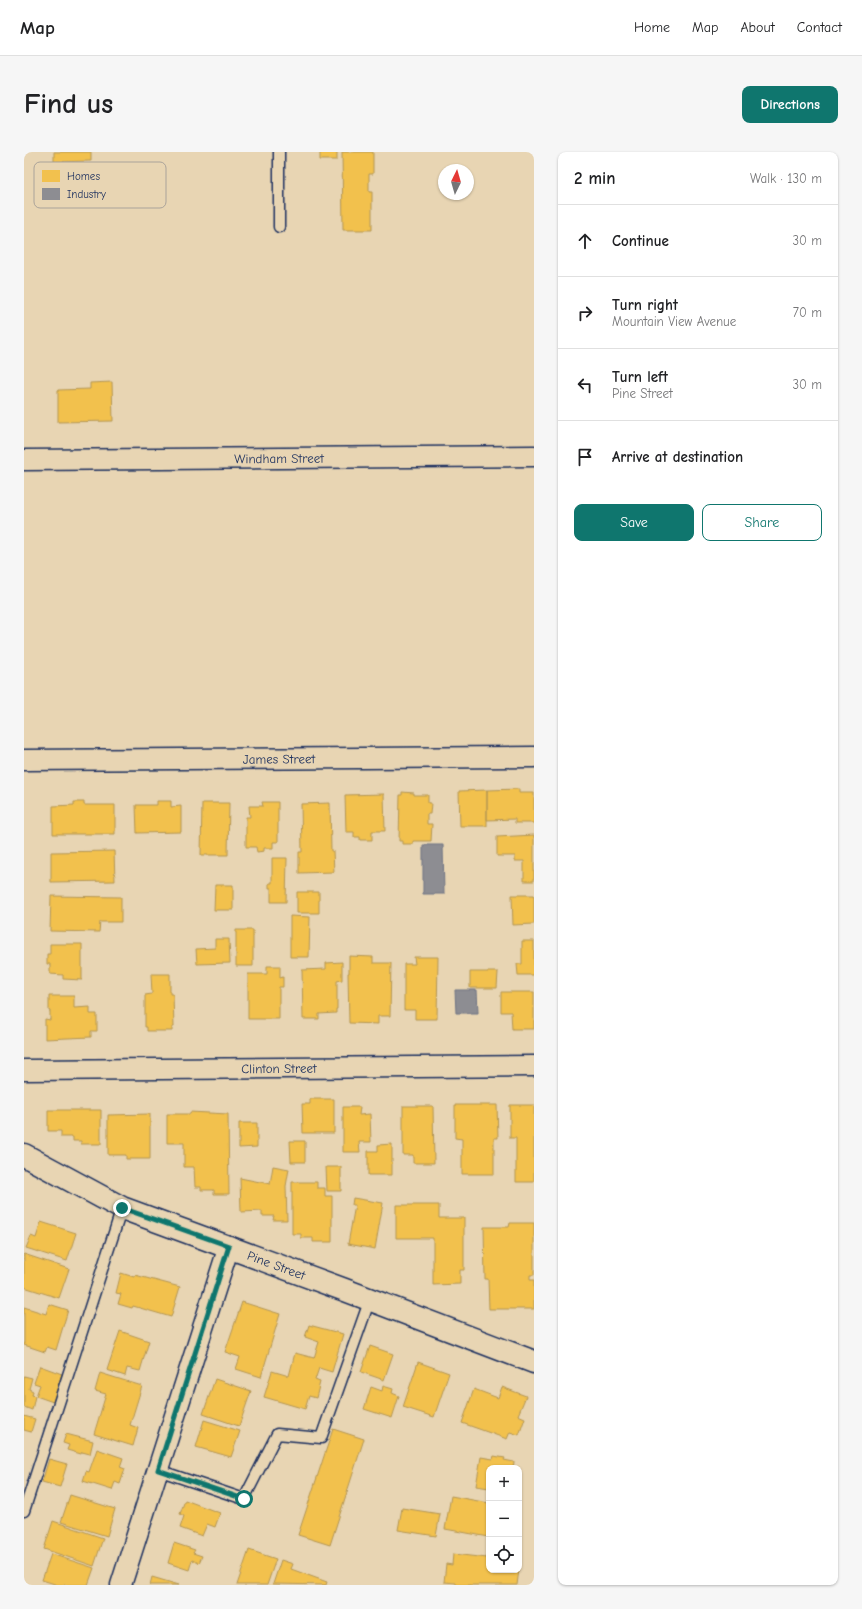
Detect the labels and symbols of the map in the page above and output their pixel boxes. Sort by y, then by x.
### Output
legend [34,162,166,208]
north arrow [438,164,474,200]
text: Homes [67,170,100,183]
text: Industry [67,188,106,201]
street label: Windham Street [234,450,325,466]
street label: James Street [243,751,316,766]
street label: Clinton Street [241,1060,318,1076]
route end [113,1199,131,1217]
street label: Pine Street [245,1247,309,1283]
route start [235,1490,253,1508]

